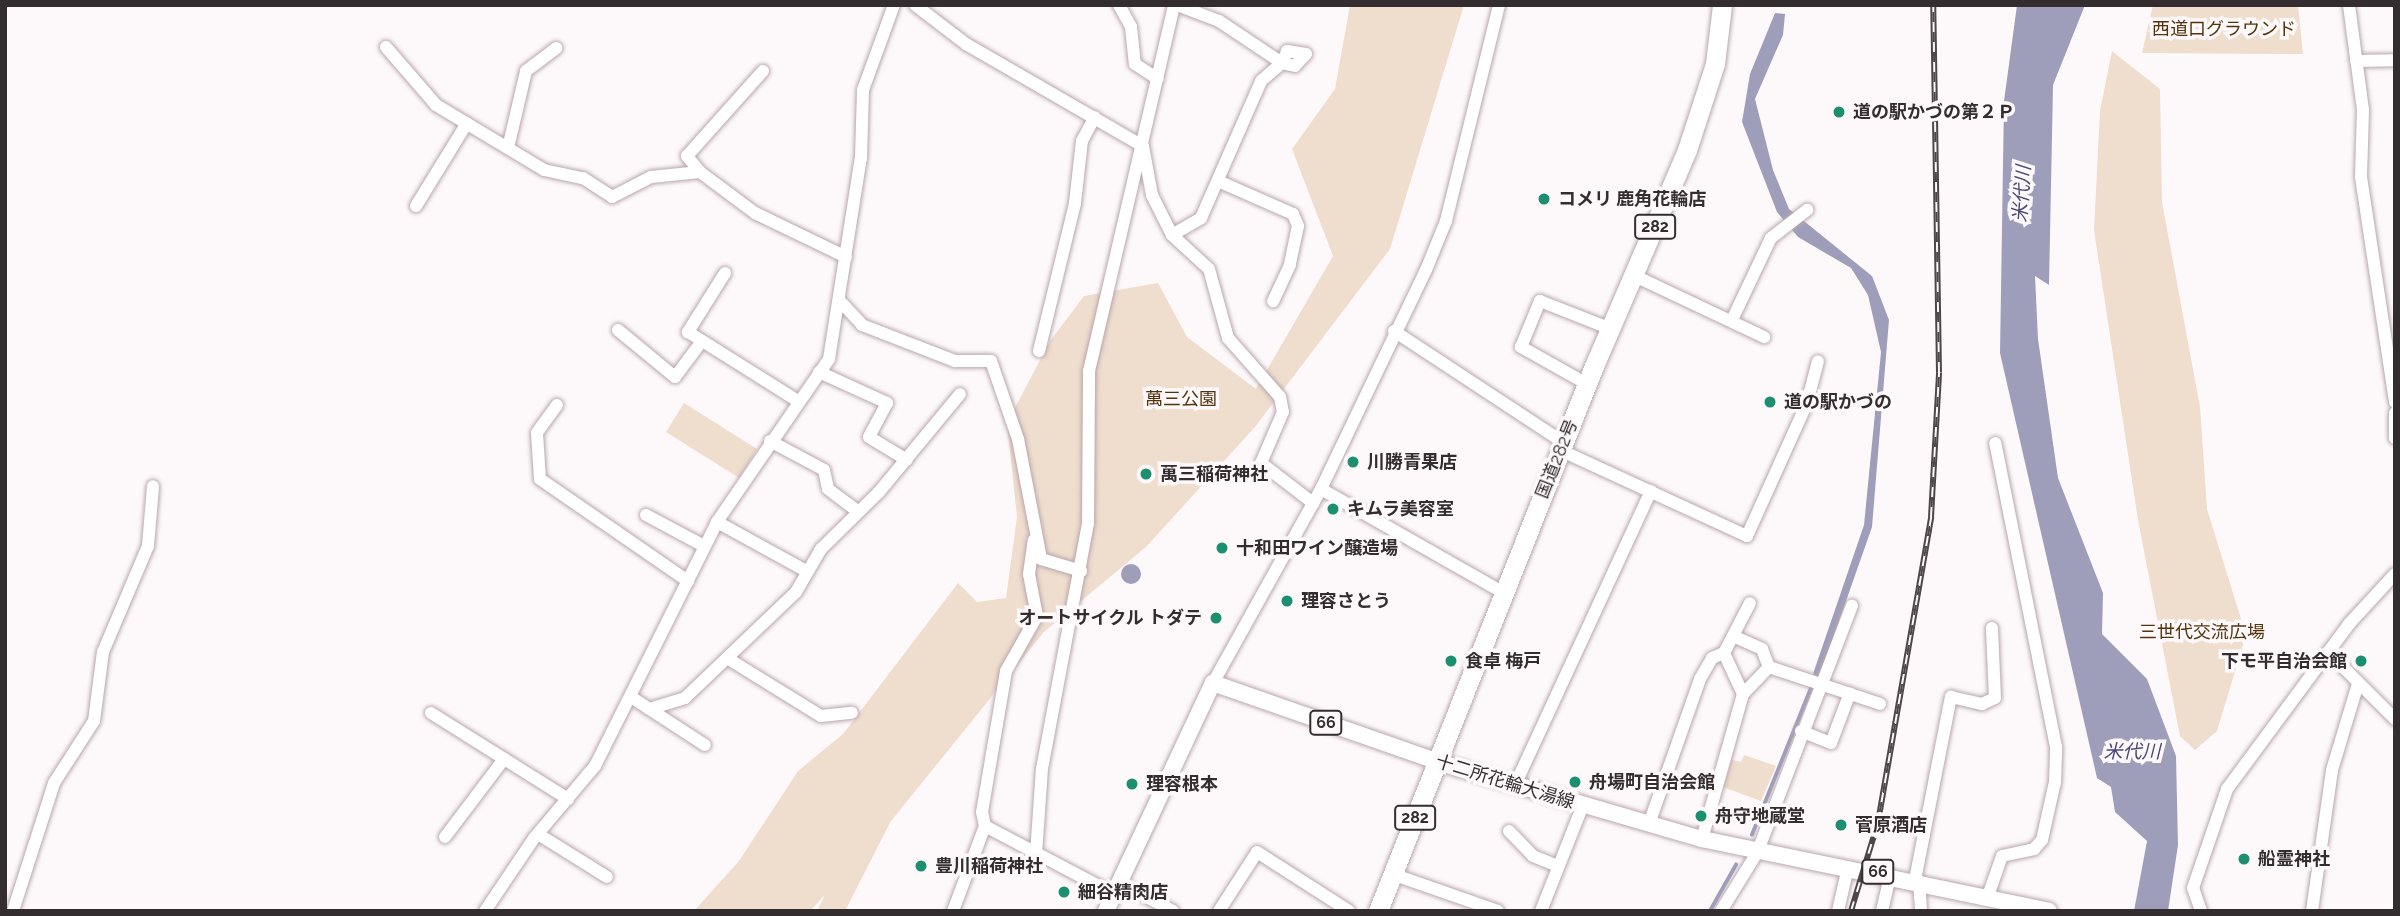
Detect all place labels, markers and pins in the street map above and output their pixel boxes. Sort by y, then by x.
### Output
place label: 道の駅かづの第２Ｐ [1853,101,2015,123]
marker: 道の駅かづの第２Ｐ [1831,104,1847,120]
place label: コメリ 鹿角花輪店 [1558,188,1706,210]
marker: コメリ 鹿角花輪店 [1536,191,1552,207]
place label: 道の駅かづの [1784,391,1892,413]
marker: 道の駅かづの [1762,394,1778,410]
place label: 川勝青果店 [1367,451,1457,473]
marker: 川勝青果店 [1345,454,1361,470]
place label: 萬三稲荷神社 [1160,463,1268,485]
marker: 萬三稲荷神社 [1138,466,1154,482]
place label: キムラ美容室 [1347,498,1455,520]
marker: キムラ美容室 [1325,501,1341,517]
place label: 十和田ワイン醸造場 [1236,537,1398,559]
marker: 十和田ワイン醸造場 [1214,540,1230,556]
place label: 理容さとう [1301,590,1391,612]
marker: 理容さとう [1279,593,1295,609]
place label: オートサイクル トダテ [1018,607,1202,629]
marker: オートサイクル トダテ [1208,610,1224,626]
place label: 食卓 梅戸 [1465,650,1541,672]
place label: 下モ平自治会館 [2221,650,2347,672]
marker: 食卓 梅戸 [1443,653,1459,669]
marker: 下モ平自治会館 [2353,653,2369,669]
place label: 舟場町自治会館 [1589,771,1715,793]
place label: 理容根本 [1146,773,1218,795]
marker: 舟場町自治会館 [1567,774,1583,790]
marker: 理容根本 [1124,776,1140,792]
place label: 舟守地蔵堂 [1715,805,1805,827]
marker: 舟守地蔵堂 [1693,808,1709,824]
place label: 菅原酒店 [1855,814,1927,836]
marker: 菅原酒店 [1833,817,1849,833]
place label: 船霊神社 [2258,848,2330,870]
marker: 船霊神社 [2236,851,2252,867]
place label: 豊川稲荷神社 [935,855,1043,877]
marker: 豊川稲荷神社 [913,858,929,874]
place label: 細谷精肉店 [1078,881,1168,903]
marker: 細谷精肉店 [1056,884,1072,900]

